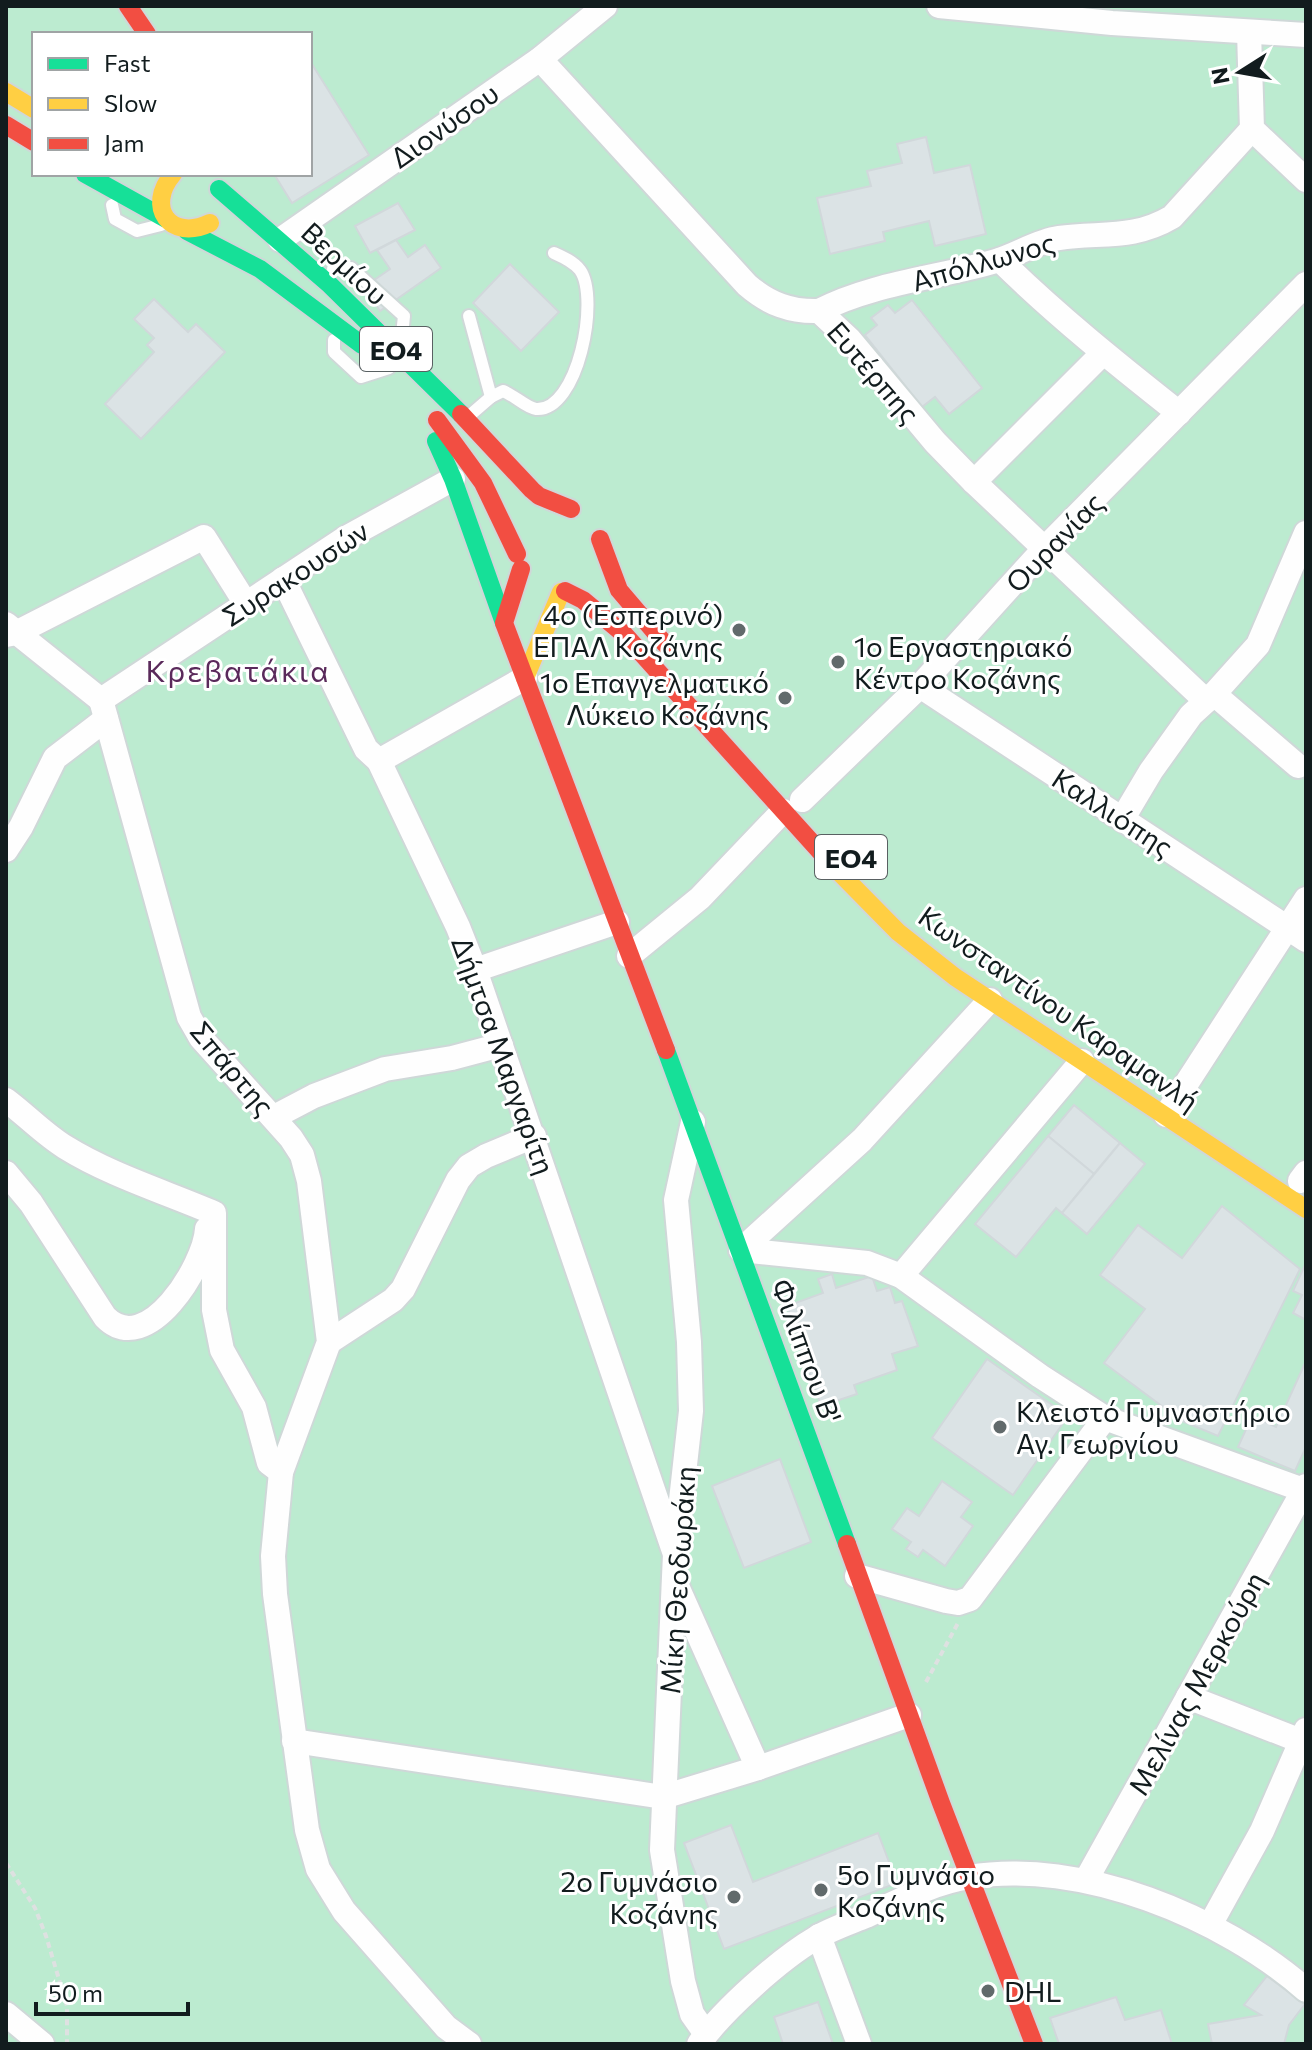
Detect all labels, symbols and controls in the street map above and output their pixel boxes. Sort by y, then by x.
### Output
legend [32,32,312,176]
north arrow [1200,32,1280,112]
text: Fast [104,48,151,77]
text: N [1205,65,1235,87]
street label: Διονύσου [383,75,505,175]
text: Slow [104,88,157,117]
text: Jam [104,128,144,157]
street label: Βερμίου [295,215,395,311]
street label: Απόλλωνος [907,224,1059,298]
street label: Ευτέρπης [821,314,927,430]
road number: ΕΟ4 [360,327,432,371]
street label: Ουρανίας [998,485,1110,599]
street label: Συρακουσών [216,513,374,633]
place label: 4ο (Εσπερινό) ΕΠΑΛ Κοζάνης [533,597,723,663]
marker: 4ο (Εσπερινό) ΕΠΑΛ Κοζάνης [730,621,748,639]
place label: 1ο Εργαστηριακό Κέντρο Κοζάνης [854,629,1072,695]
district label: Κρεβατάκια [145,651,331,688]
marker: 1ο Εργαστηριακό Κέντρο Κοζάνης [829,653,847,671]
place label: 1ο Επαγγελματικό Λύκειο Κοζάνης [540,665,769,731]
marker: 1ο Επαγγελματικό Λύκειο Κοζάνης [776,689,794,707]
street label: Καλλιόπης [1046,760,1180,864]
road number: ΕΟ4 [815,835,887,879]
street label: Κωνσταντίνου Καραμανλή [913,898,1205,1118]
street label: Δήμτσα Μαργαρίτη [445,931,563,1179]
street label: Σπάρτης [184,1014,282,1122]
street label: Φιλίππου Β' [765,1274,849,1428]
place label: Κλειστό Γυμναστήριο Αγ. Γεωργίου [1016,1394,1291,1460]
marker: Κλειστό Γυμναστήριο Αγ. Γεωργίου [991,1418,1009,1436]
street label: Μίκη Θεοδωράκη [652,1465,702,1695]
street label: Μελίνας Μερκούρη [1120,1565,1272,1801]
place label: 5o Γυμνάσιο Κοζάνης [837,1857,995,1923]
place label: 2o Γυμνάσιο Κοζάνης [561,1864,718,1930]
marker: 5o Γυμνάσιο Κοζάνης [812,1881,830,1899]
marker: 2o Γυμνάσιο Κοζάνης [725,1888,743,1906]
scale bar [36,1966,188,2016]
place label: DHL [1004,1974,1062,2008]
text: 50 m [48,1978,103,2007]
marker: DHL [979,1982,997,2000]

